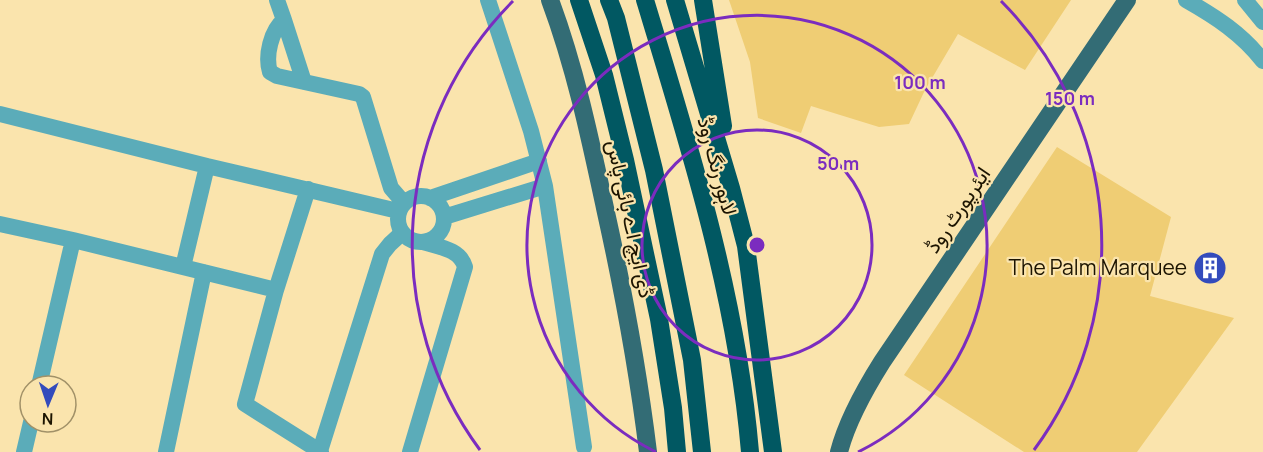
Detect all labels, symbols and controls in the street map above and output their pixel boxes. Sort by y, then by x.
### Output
text: 100 m [894,70,946,94]
text: 150 m [1045,86,1095,110]
street label: لاہور رنگ روڈ [691,114,745,218]
street label: ڈی ایچ اے بائی پاس [600,137,661,301]
text: 50 m [817,151,859,175]
street label: ایئرپورٹ روڈ [918,161,997,259]
centre of rings [747,235,767,255]
building icon: The Palm Marquee [1192,250,1228,286]
place label: The Palm Marquee [1008,253,1187,281]
north arrow [18,374,78,434]
text: N [41,408,54,430]

